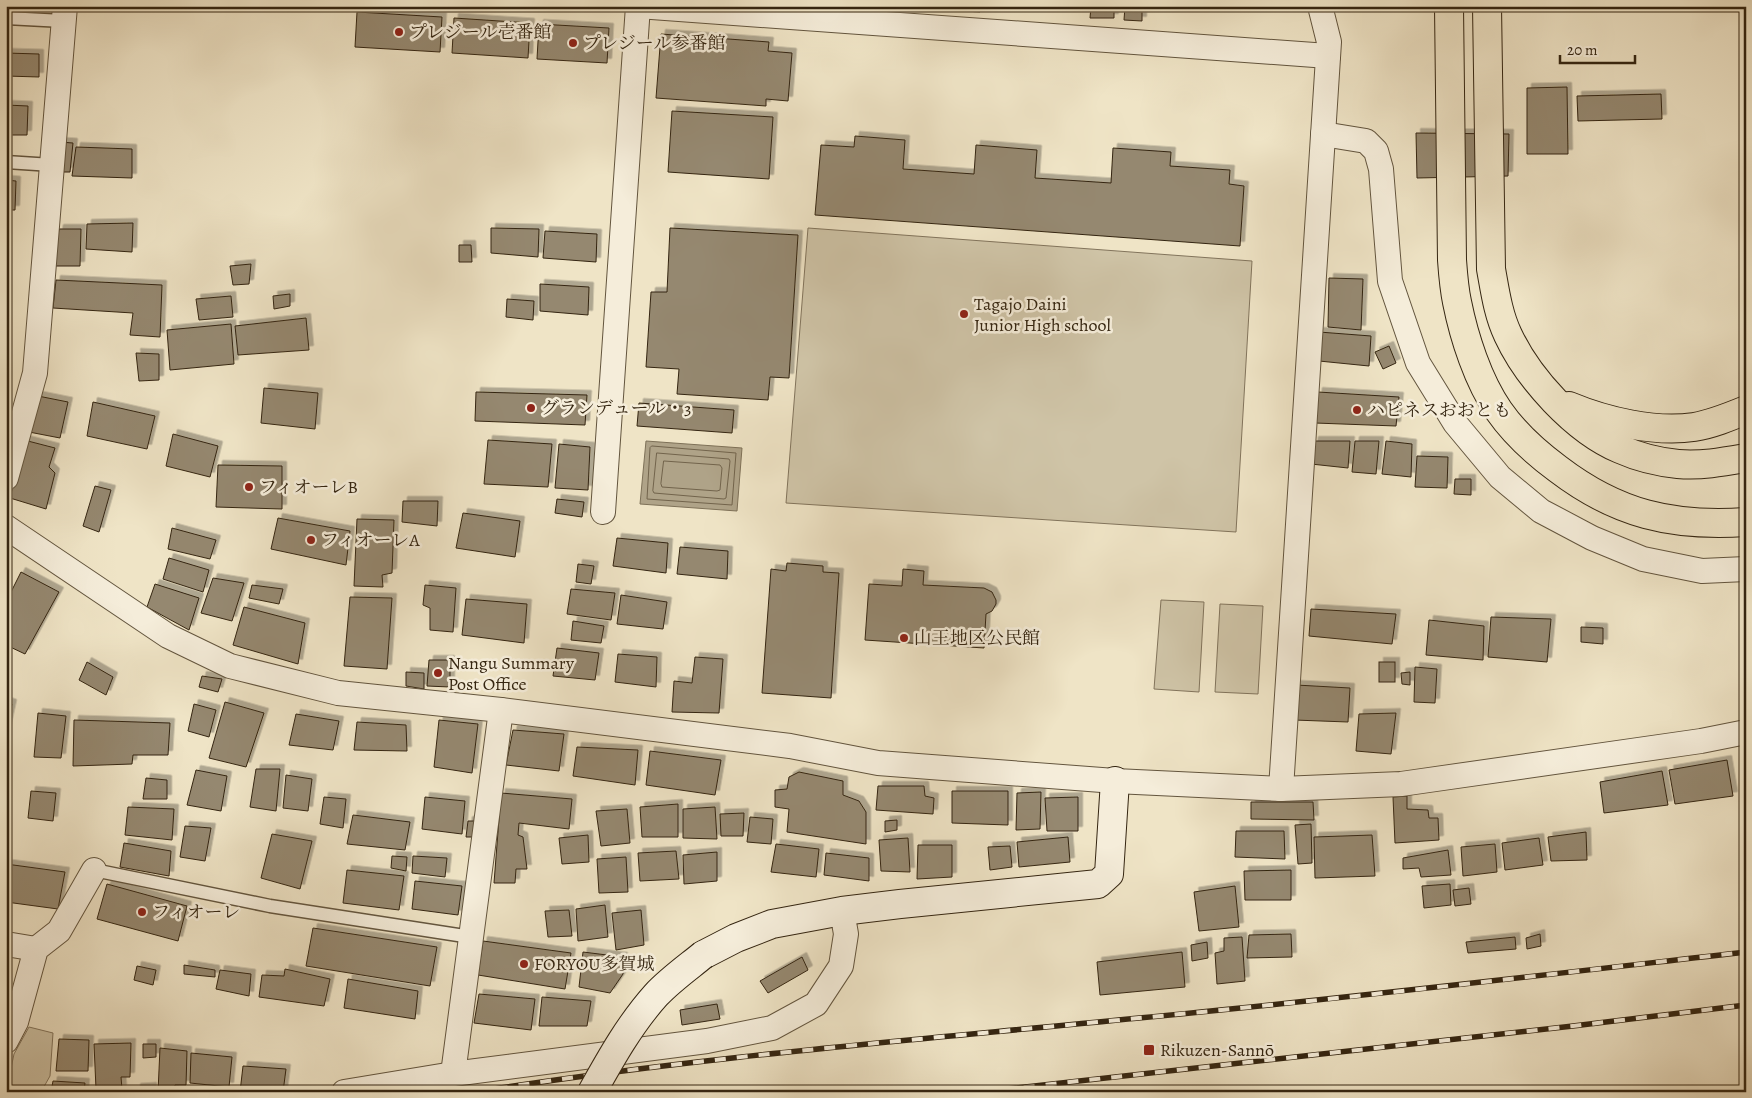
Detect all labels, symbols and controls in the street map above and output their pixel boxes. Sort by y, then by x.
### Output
place label: プレジール壱番館 [409,20,551,44]
marker: プレジール壱番館 [393,26,405,38]
place label: プレジール参番館 [583,31,725,55]
scale bar [1560,32,1634,64]
marker: プレジール参番館 [567,37,579,49]
text: 20 m [1567,40,1598,60]
place label: Tagajo Daini Junior High school [974,292,1112,337]
marker: Tagajo Daini Junior High school [958,308,970,320]
place label: グランデュール・3 [541,396,692,420]
place label: ハピネスおおとも [1367,398,1511,422]
marker: グランデュール・3 [525,402,537,414]
marker: ハピネスおおとも [1351,404,1363,416]
place label: フィオーレB [259,475,358,499]
marker: フィオーレB [243,481,255,493]
place label: フィオーレA [321,528,420,552]
marker: フィオーレA [305,534,317,546]
place label: 山王地区公民館 [914,626,1040,650]
marker: 山王地区公民館 [898,632,910,644]
place label: Nangu Summary Post Office [448,651,575,696]
marker: Nangu Summary Post Office [432,667,444,679]
place label: フィオーレ [152,900,240,924]
marker: フィオーレ [136,906,148,918]
place label: FORYOU多賀城 [534,952,655,976]
marker: FORYOU多賀城 [518,958,530,970]
place label: Rikuzen-Sannō [1160,1038,1274,1062]
marker: Rikuzen-Sannō [1142,1043,1156,1057]

